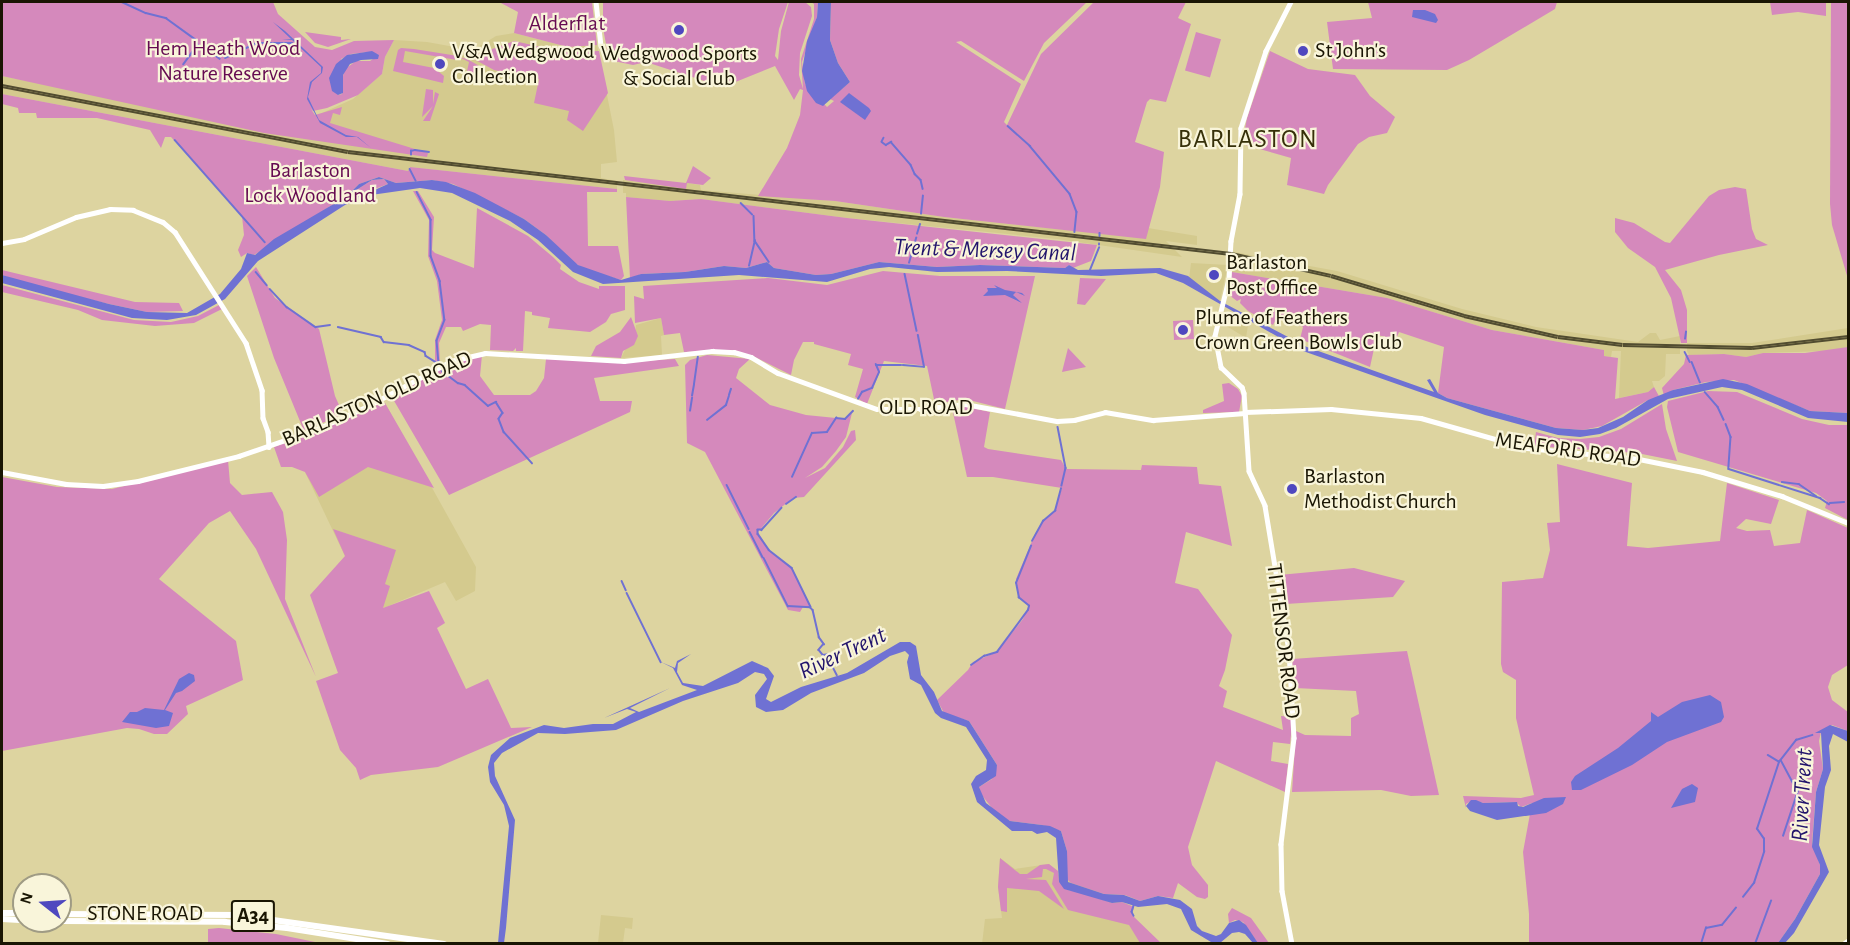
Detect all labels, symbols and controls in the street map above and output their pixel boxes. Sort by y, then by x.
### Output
park label: Alderflat [529,11,605,37]
marker: Wedgwood Sports & Social Club [672,23,686,37]
park label: Hem Heath Wood Nature Reserve [146,35,300,86]
place label: V&A Wedgwood Collection [452,38,594,90]
place label: St John's [1315,38,1386,64]
place label: Wedgwood Sports & Social Club [601,40,757,92]
marker: St John's [1296,44,1310,58]
marker: V&A Wedgwood Collection [433,57,447,71]
district label: BARLASTON [1178,124,1318,156]
park label: Barlaston Lock Woodland [244,157,376,208]
water label: Trent & Mersey Canal [893,233,1077,269]
place label: Barlaston Post Office [1226,249,1318,300]
marker: Barlaston Post Office [1207,268,1221,282]
place label: Plume of Feathers Crown Green Bowls Club [1195,304,1402,356]
marker: Plume of Feathers Crown Green Bowls Club [1176,323,1190,337]
street label: BARLASTON OLD ROAD [278,345,476,453]
street label: OLD ROAD [879,395,973,421]
street label: MEAFORD ROAD [1493,427,1643,473]
place label: Barlaston Methodist Church [1304,463,1457,514]
marker: Barlaston Methodist Church [1285,482,1299,496]
street label: TITTENSOR ROAD [1260,562,1306,720]
water label: River Trent [795,621,891,687]
water label: River Trent [1786,748,1820,842]
north arrow [12,873,72,933]
text: N [17,891,36,906]
road number: A34 [230,898,276,934]
street label: STONE ROAD [87,901,203,927]

